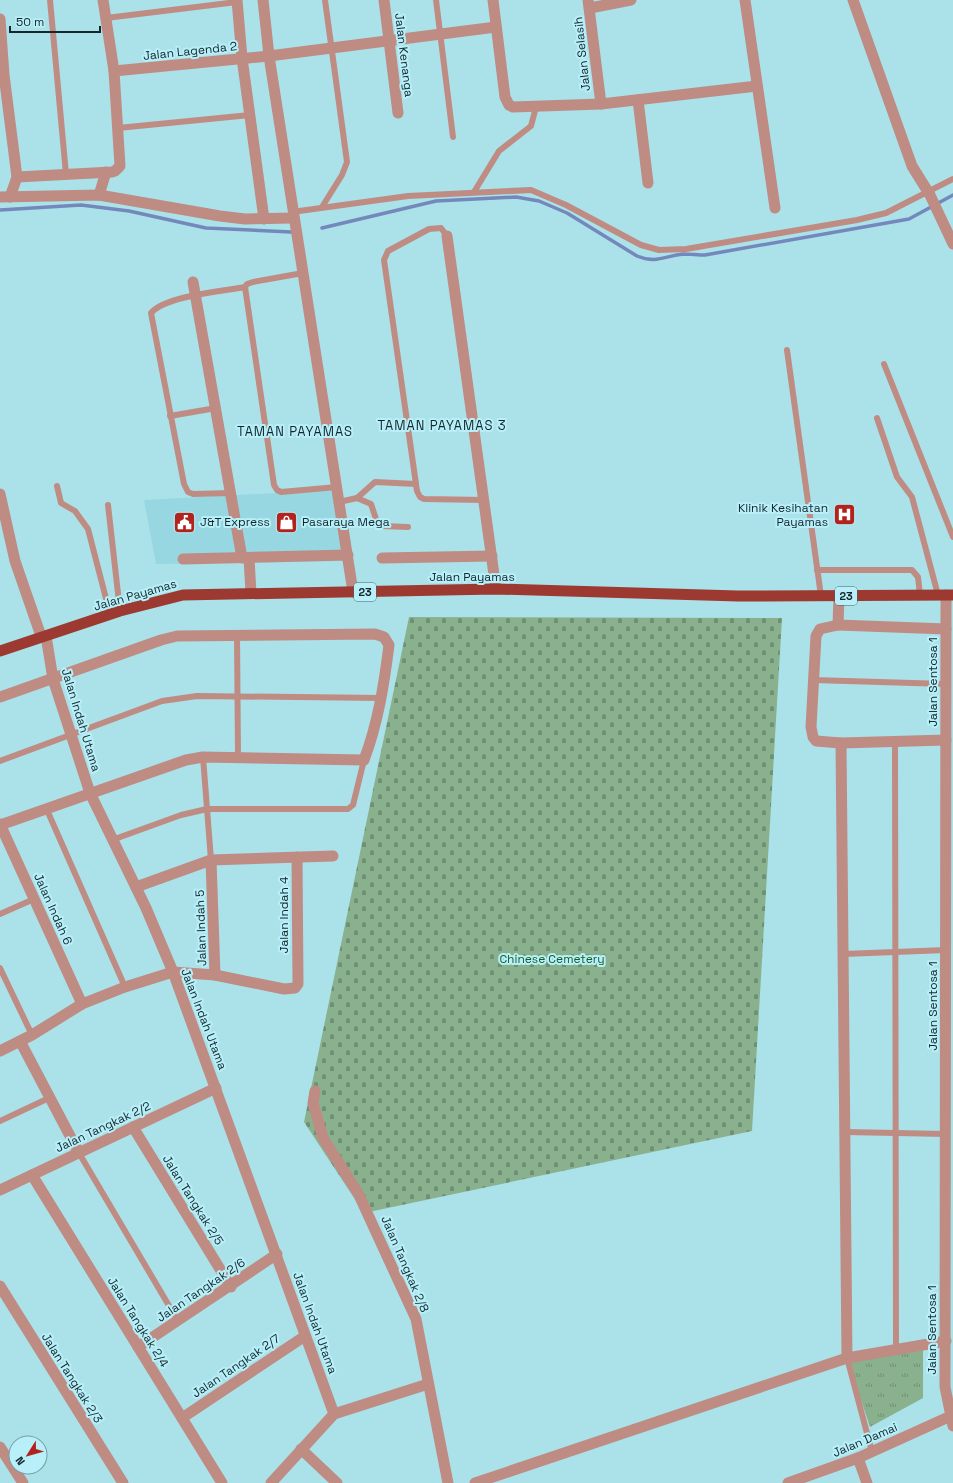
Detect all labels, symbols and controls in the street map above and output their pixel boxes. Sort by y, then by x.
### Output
scale bar [10,8,100,34]
street label: Jalan Kenanga [391,12,417,98]
text: 50 m [16,14,44,30]
street label: Jalan Selasih [570,16,594,92]
street label: Jalan Lagenda 2 [142,38,238,64]
district label: TAMAN PAYAMAS 3 [377,417,507,434]
district label: TAMAN PAYAMAS [237,423,353,440]
place label: Klinik Kesihatan Payamas [738,500,828,530]
hospital icon: Klinik Kesihatan Payamas [831,502,857,528]
public building icon: J&T Express [171,509,197,535]
shop icon: Pasaraya Mega [274,509,300,535]
place label: J&T Express [200,514,270,530]
place label: Pasaraya Mega [302,514,390,530]
street label: Jalan Payamas [429,569,515,585]
street label: Jalan Payamas [92,576,178,614]
road number: 23 [354,583,376,601]
road number: 23 [835,587,857,605]
street label: Jalan Sentosa 1 [925,637,941,727]
street label: Jalan Indah Utama [58,667,104,774]
street label: Jalan Indah 6 [30,871,76,947]
street label: Jalan Indah 4 [276,876,292,953]
street label: Jalan Indah 5 [192,889,210,967]
park label: Chinese Cemetery [499,951,605,967]
street label: Jalan Sentosa 1 [925,961,941,1051]
street label: Jalan Indah Utama [177,966,231,1072]
street label: Jalan Tangkak 2/2 [53,1098,153,1156]
street label: Jalan Tangkak 2/5 [159,1152,227,1248]
street label: Jalan Tangkak 2/8 [377,1213,433,1315]
street label: Jalan Tangkak 2/6 [154,1254,248,1326]
street label: Jalan Indah Utama [289,1270,341,1376]
street label: Jalan Tangkak 2/4 [104,1274,172,1371]
street label: Jalan Sentosa 1 [924,1285,940,1375]
street label: Jalan Tangkak 2/3 [38,1330,106,1426]
street label: Jalan Tangkak 2/7 [189,1330,283,1401]
street label: Jalan Damai [830,1419,900,1461]
north arrow [8,1435,48,1475]
text: N [12,1454,28,1468]

